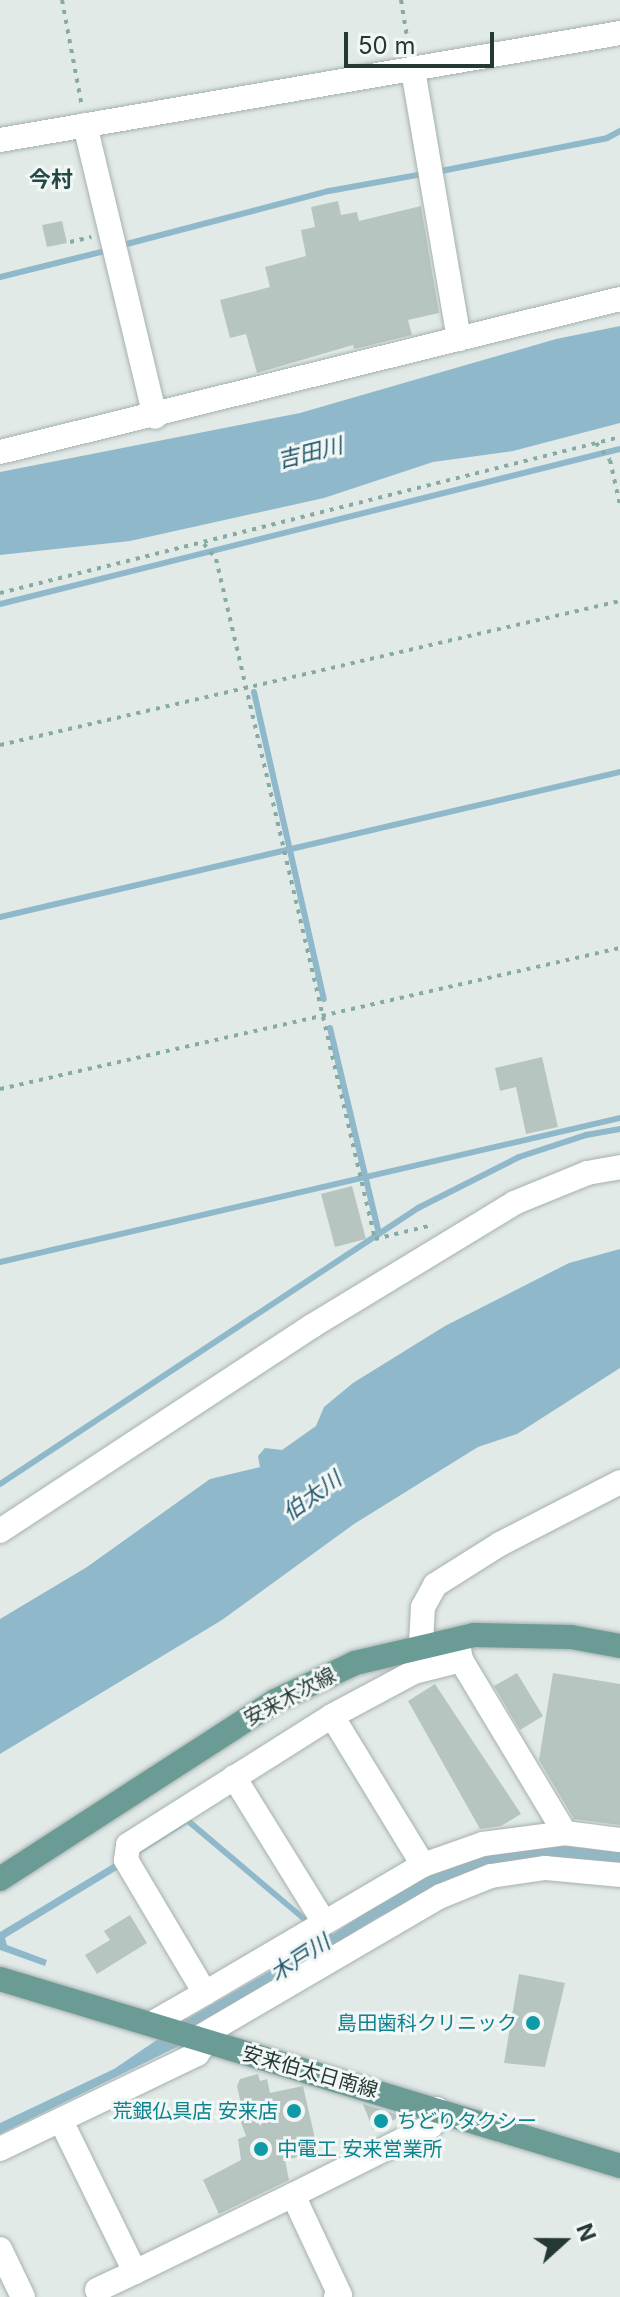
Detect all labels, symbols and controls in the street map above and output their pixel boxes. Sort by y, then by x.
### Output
scale bar [348,16,498,66]
text: 50 m [358,31,416,60]
district label: 今村 [29,167,73,193]
water label: 吉田川 [275,432,345,474]
water label: 伯太川 [278,1466,346,1526]
street label: 安来木次線 [240,1663,340,1731]
water label: 木戸川 [265,1929,335,1987]
place label: 島田歯科クリニック [337,2011,517,2035]
marker: 島田歯科クリニック [524,2014,542,2032]
street label: 安来伯太日南線 [239,2041,381,2103]
place label: 荒銀仏具店 安来店 [112,2099,278,2123]
marker: 荒銀仏具店 安来店 [285,2102,303,2120]
place label: ちどりタクシー [397,2109,537,2133]
marker: ちどりタクシー [372,2112,390,2130]
place label: 中電工 安来営業所 [277,2137,443,2161]
marker: 中電工 安来営業所 [252,2140,270,2158]
north arrow [524,2201,604,2281]
text: N [571,2220,602,2245]

